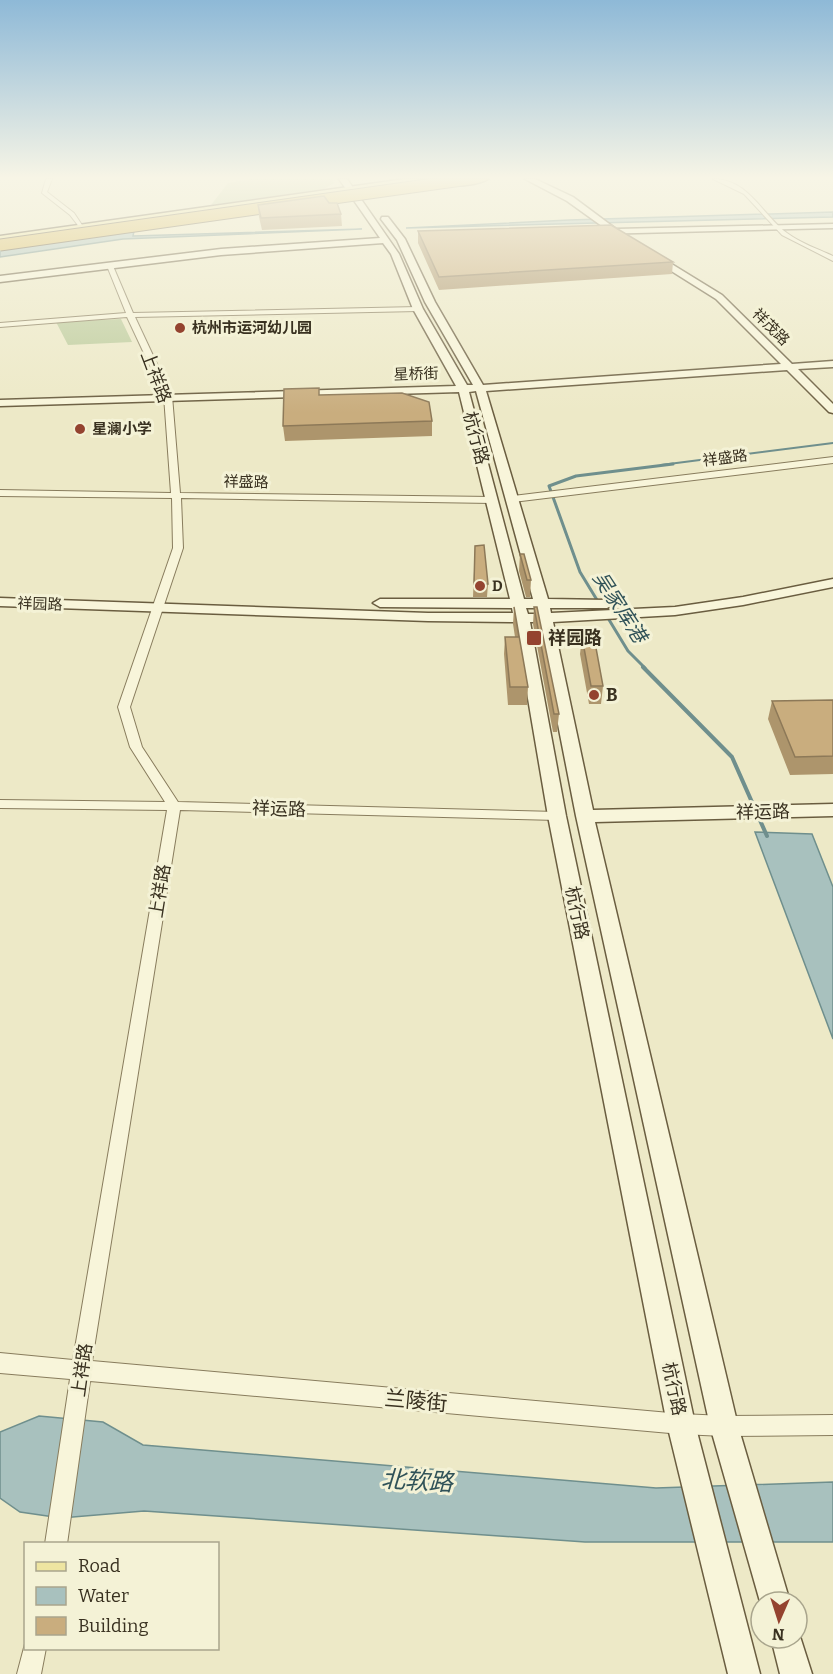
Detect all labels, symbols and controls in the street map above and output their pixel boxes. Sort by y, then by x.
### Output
street label: 祥茂路 [749,305,793,349]
place label: 杭州市运河幼儿园 [192,319,312,337]
marker: 杭州市运河幼儿园 [173,321,187,335]
street label: 上祥路 [136,348,176,406]
street label: 星桥街 [393,364,439,384]
street label: 杭行路 [458,409,494,467]
place label: 星澜小学 [92,420,152,438]
marker: 星澜小学 [73,422,87,436]
street label: 祥盛路 [702,446,748,470]
street label: 祥盛路 [223,473,269,491]
water label: 吴家库港 [588,567,653,650]
place label: D [492,577,503,595]
marker: D [473,579,487,593]
street label: 祥园路 [17,594,63,614]
place label: 祥园路 [548,627,602,649]
marker: 祥园路 [525,629,543,647]
place label: B [606,684,618,706]
marker: B [587,688,601,702]
street label: 祥运路 [252,797,306,821]
street label: 祥运路 [736,801,790,823]
street label: 上祥路 [145,863,175,919]
street label: 杭行路 [561,884,593,942]
street label: 上祥路 [67,1342,97,1398]
street label: 杭行路 [658,1360,690,1418]
street label: 兰陵街 [383,1385,449,1417]
water label: 北软路 [380,1465,456,1497]
legend [24,1542,219,1650]
text: Road [78,1555,121,1577]
text: Water [78,1585,129,1607]
north arrow [749,1590,809,1650]
text: Building [78,1615,149,1637]
text: N [772,1625,785,1644]

